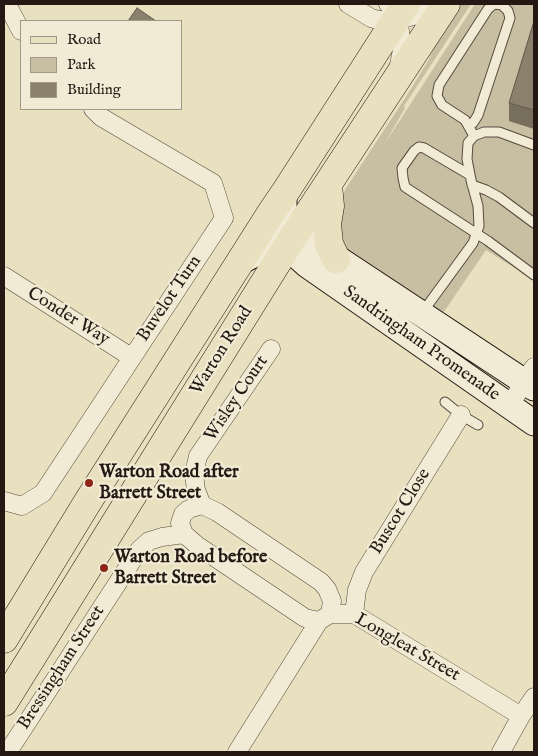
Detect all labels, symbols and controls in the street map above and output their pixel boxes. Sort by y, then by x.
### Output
legend [20,20,182,110]
text: Road [67,30,101,49]
text: Park [67,55,96,74]
text: Building [67,80,121,99]
street label: Buvelot Turn [133,252,207,346]
street label: Sandringham Promenade [339,282,503,406]
street label: Conder Way [23,283,113,351]
street label: Warton Road [186,303,258,399]
street label: Wisley Court [200,352,274,446]
place label: Warton Road after Barrett Street [99,462,239,504]
street label: Buscot Close [366,465,436,559]
marker: Warton Road after Barrett Street [83,477,95,489]
place label: Warton Road before Barrett Street [114,547,267,590]
marker: Warton Road before Barrett Street [98,562,110,574]
street label: Bressingham Street [14,602,110,734]
street label: Longleat Street [351,609,463,687]

